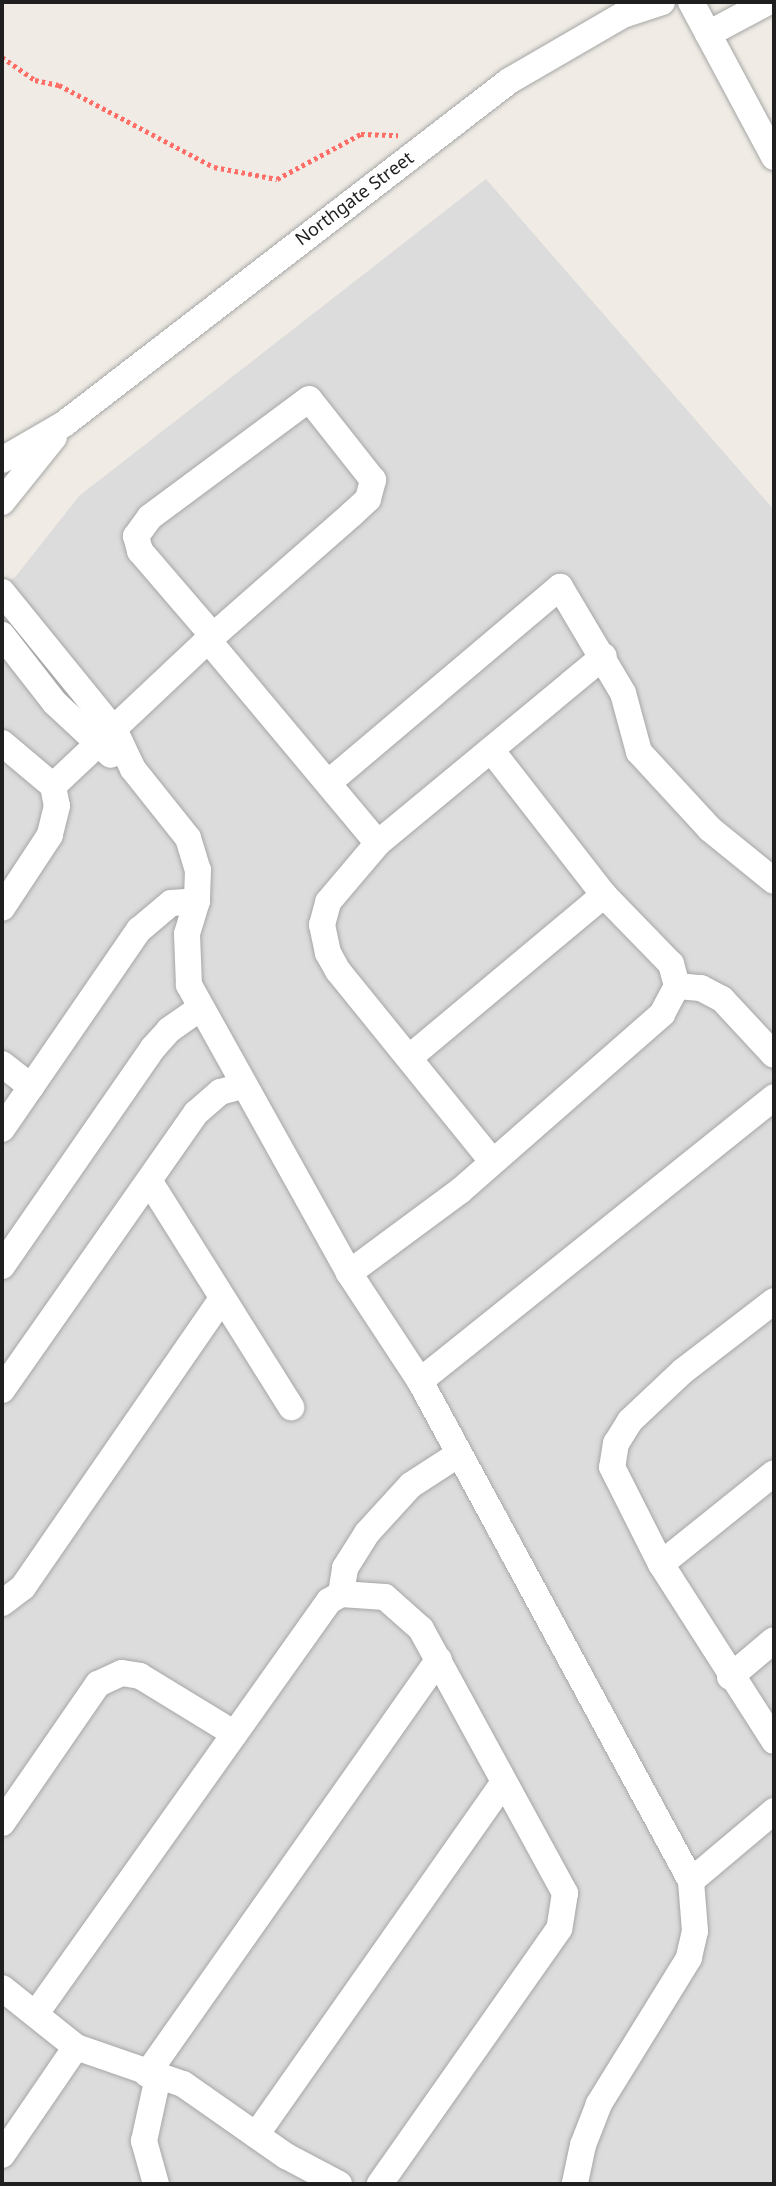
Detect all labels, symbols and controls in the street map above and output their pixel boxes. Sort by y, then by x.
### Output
street label: Northgate Street [291,147,417,249]

